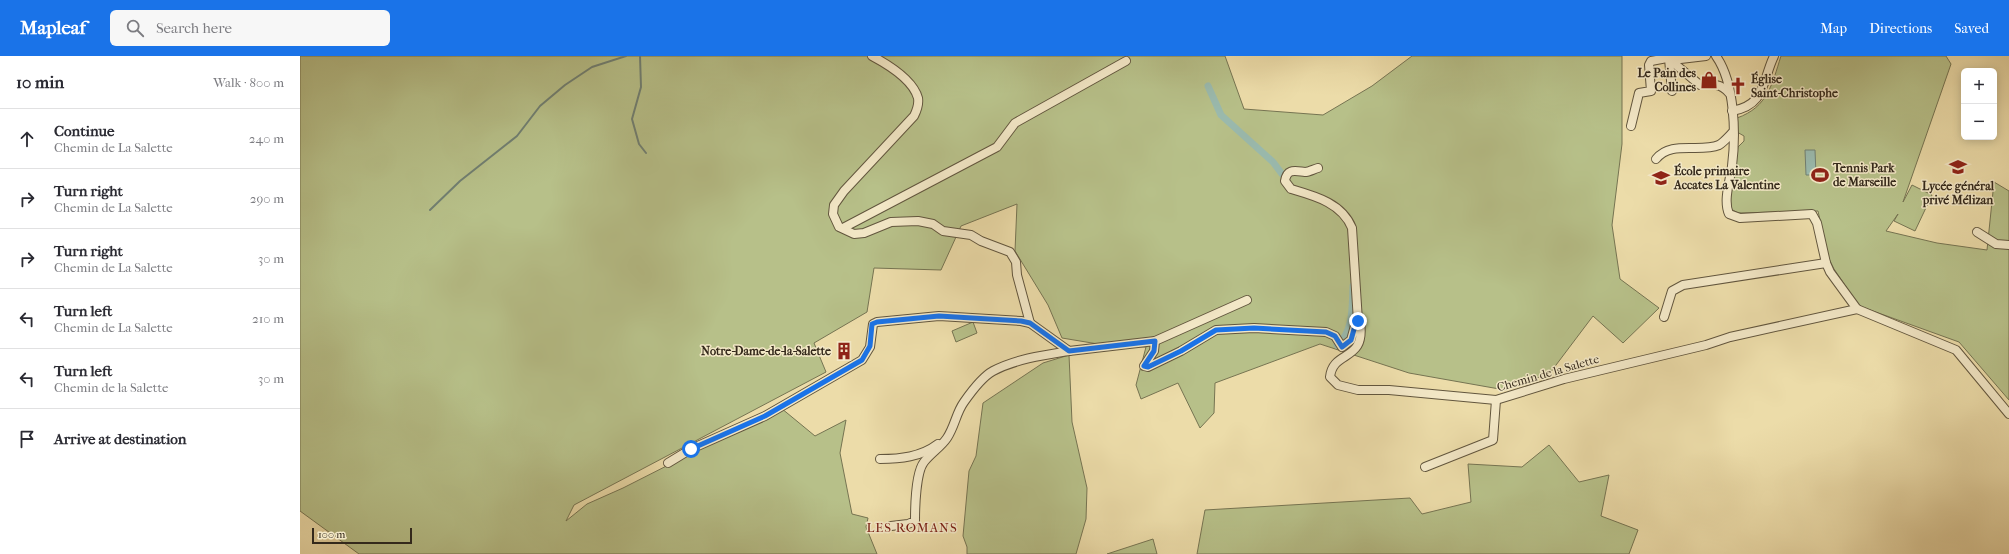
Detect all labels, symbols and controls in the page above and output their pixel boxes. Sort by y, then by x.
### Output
search box [110,10,390,46]
text: Mapleaf [20,17,86,39]
icon: search [124,17,146,39]
text: Search here [156,19,232,37]
text: Map [1820,20,1847,37]
text: Directions [1869,20,1932,37]
text: Saved [1954,20,1989,37]
place label: Le Pain des Collines [1638,66,1697,94]
map controls [1961,68,1997,140]
button: + [1961,68,1997,104]
shop icon: Le Pain des Collines [1699,70,1719,90]
place label: Église Saint-Christophe [1751,71,1838,101]
text: 10 min [16,72,64,92]
text: Walk · 800 m [213,75,284,90]
church icon: Église Saint-Christophe [1728,76,1748,96]
button: − [1961,104,1997,140]
text: Continue [54,122,114,140]
icon: ahead [16,128,38,150]
text: 240 m [249,131,284,146]
text: Chemin de La Salette [54,140,173,155]
school or university icon: Lycée général privé Mélizan [1948,157,1968,177]
place label: Tennis Park de Marseille [1832,161,1896,189]
place label: École primaire Accates La Valentine [1673,163,1780,192]
sports icon: Tennis Park de Marseille [1810,165,1830,185]
school or university icon: École primaire Accates La Valentine [1651,168,1671,188]
place label: Lycée général privé Mélizan [1922,179,1995,208]
text: Turn right [54,182,123,200]
icon: right [16,188,38,210]
text: 290 m [250,191,284,206]
text: Chemin de La Salette [54,200,173,215]
text: Turn right [54,242,123,260]
icon: right [16,248,38,270]
text: 30 m [258,251,284,266]
text: Chemin de La Salette [54,260,173,275]
text: Turn left [54,302,112,320]
icon: left [16,308,38,330]
text: 210 m [252,311,284,326]
route end [1349,312,1367,330]
text: Chemin de La Salette [54,320,173,335]
building icon: Notre-Dame-de-la-Salette [834,341,854,361]
place label: Notre-Dame-de-la-Salette [701,344,831,358]
street label: Chemin de la Salette [1495,352,1601,394]
text: Turn left [54,362,112,380]
icon: left [16,368,38,390]
text: 30 m [258,371,284,386]
text: Chemin de la Salette [54,380,168,395]
icon: arrive [16,428,38,450]
text: Arrive at destination [54,430,186,448]
route start [682,440,700,458]
district label: LES ROMANS [866,520,958,535]
scale bar [312,526,412,545]
text: 100 m [318,528,346,541]

